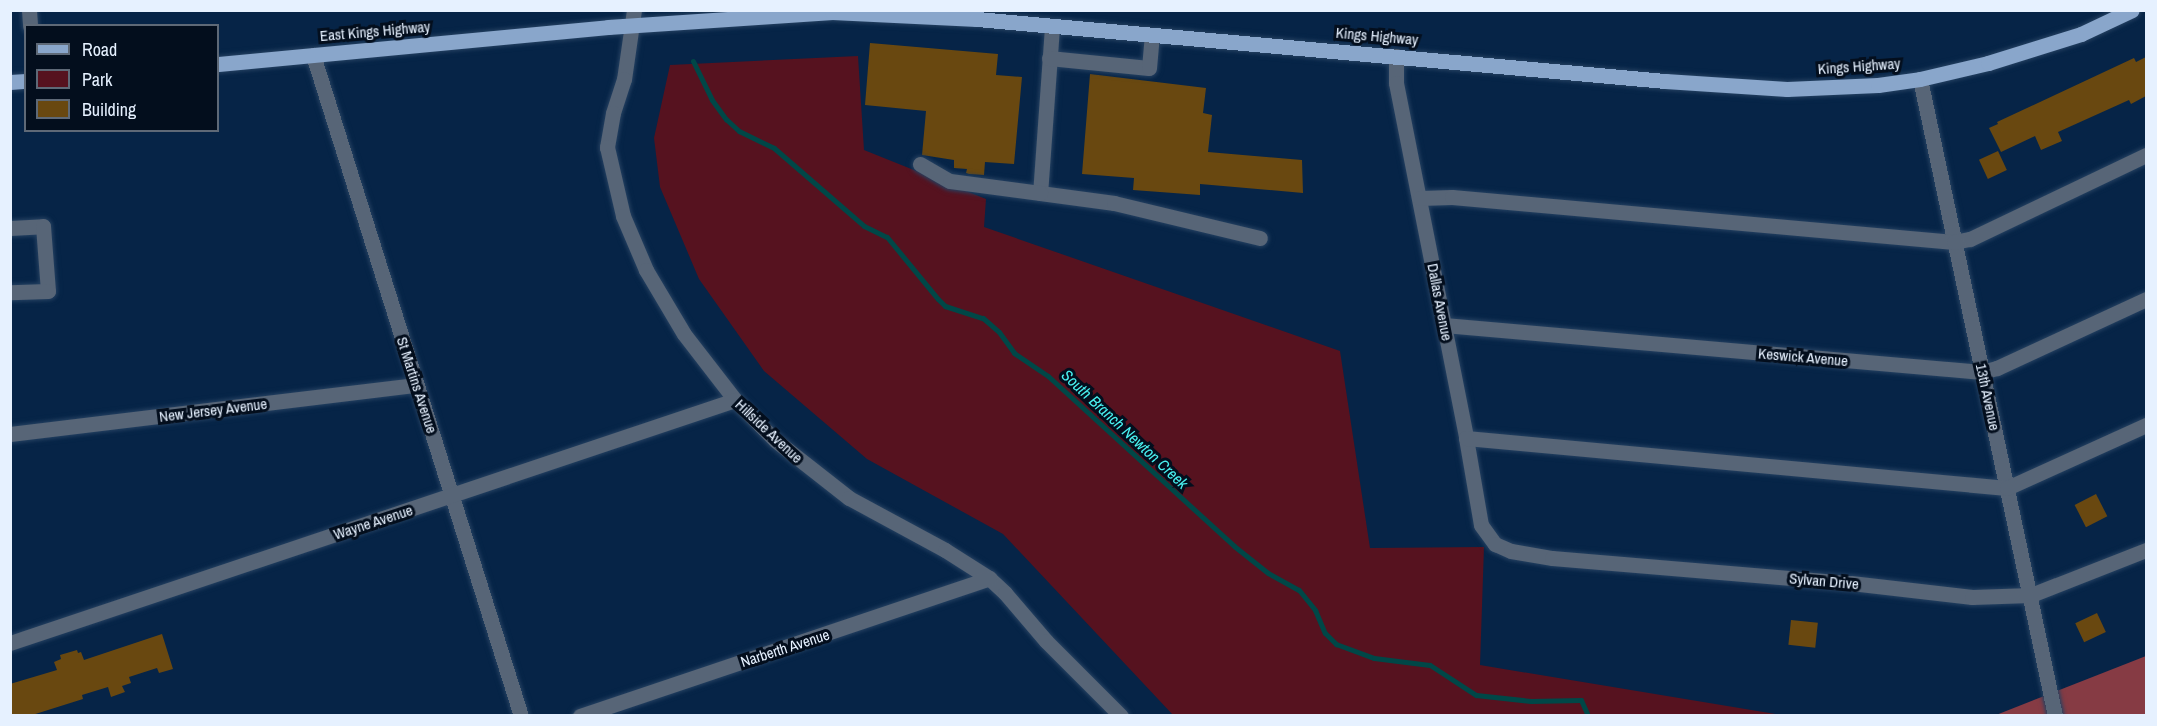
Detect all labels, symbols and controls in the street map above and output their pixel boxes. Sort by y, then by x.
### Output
street label: East Kings Highway [319,17,431,45]
street label: Kings Highway [1335,23,1419,49]
legend [24,24,219,132]
text: Road [82,37,117,62]
street label: Kings Highway [1817,54,1901,78]
text: Park [82,67,112,92]
text: Building [82,97,136,122]
street label: Dallas Avenue [1424,261,1456,343]
street label: St Martins Avenue [393,334,441,436]
street label: Keswick Avenue [1757,344,1849,370]
street label: 13th Avenue [1972,361,2004,433]
water label: South Branch Newton Creek [1058,365,1192,493]
street label: New Jersey Avenue [158,394,268,426]
street label: Hillside Avenue [731,395,807,467]
street label: Wayne Avenue [331,501,415,543]
street label: Sylvan Drive [1788,569,1860,593]
street label: Narberth Avenue [738,625,832,671]

